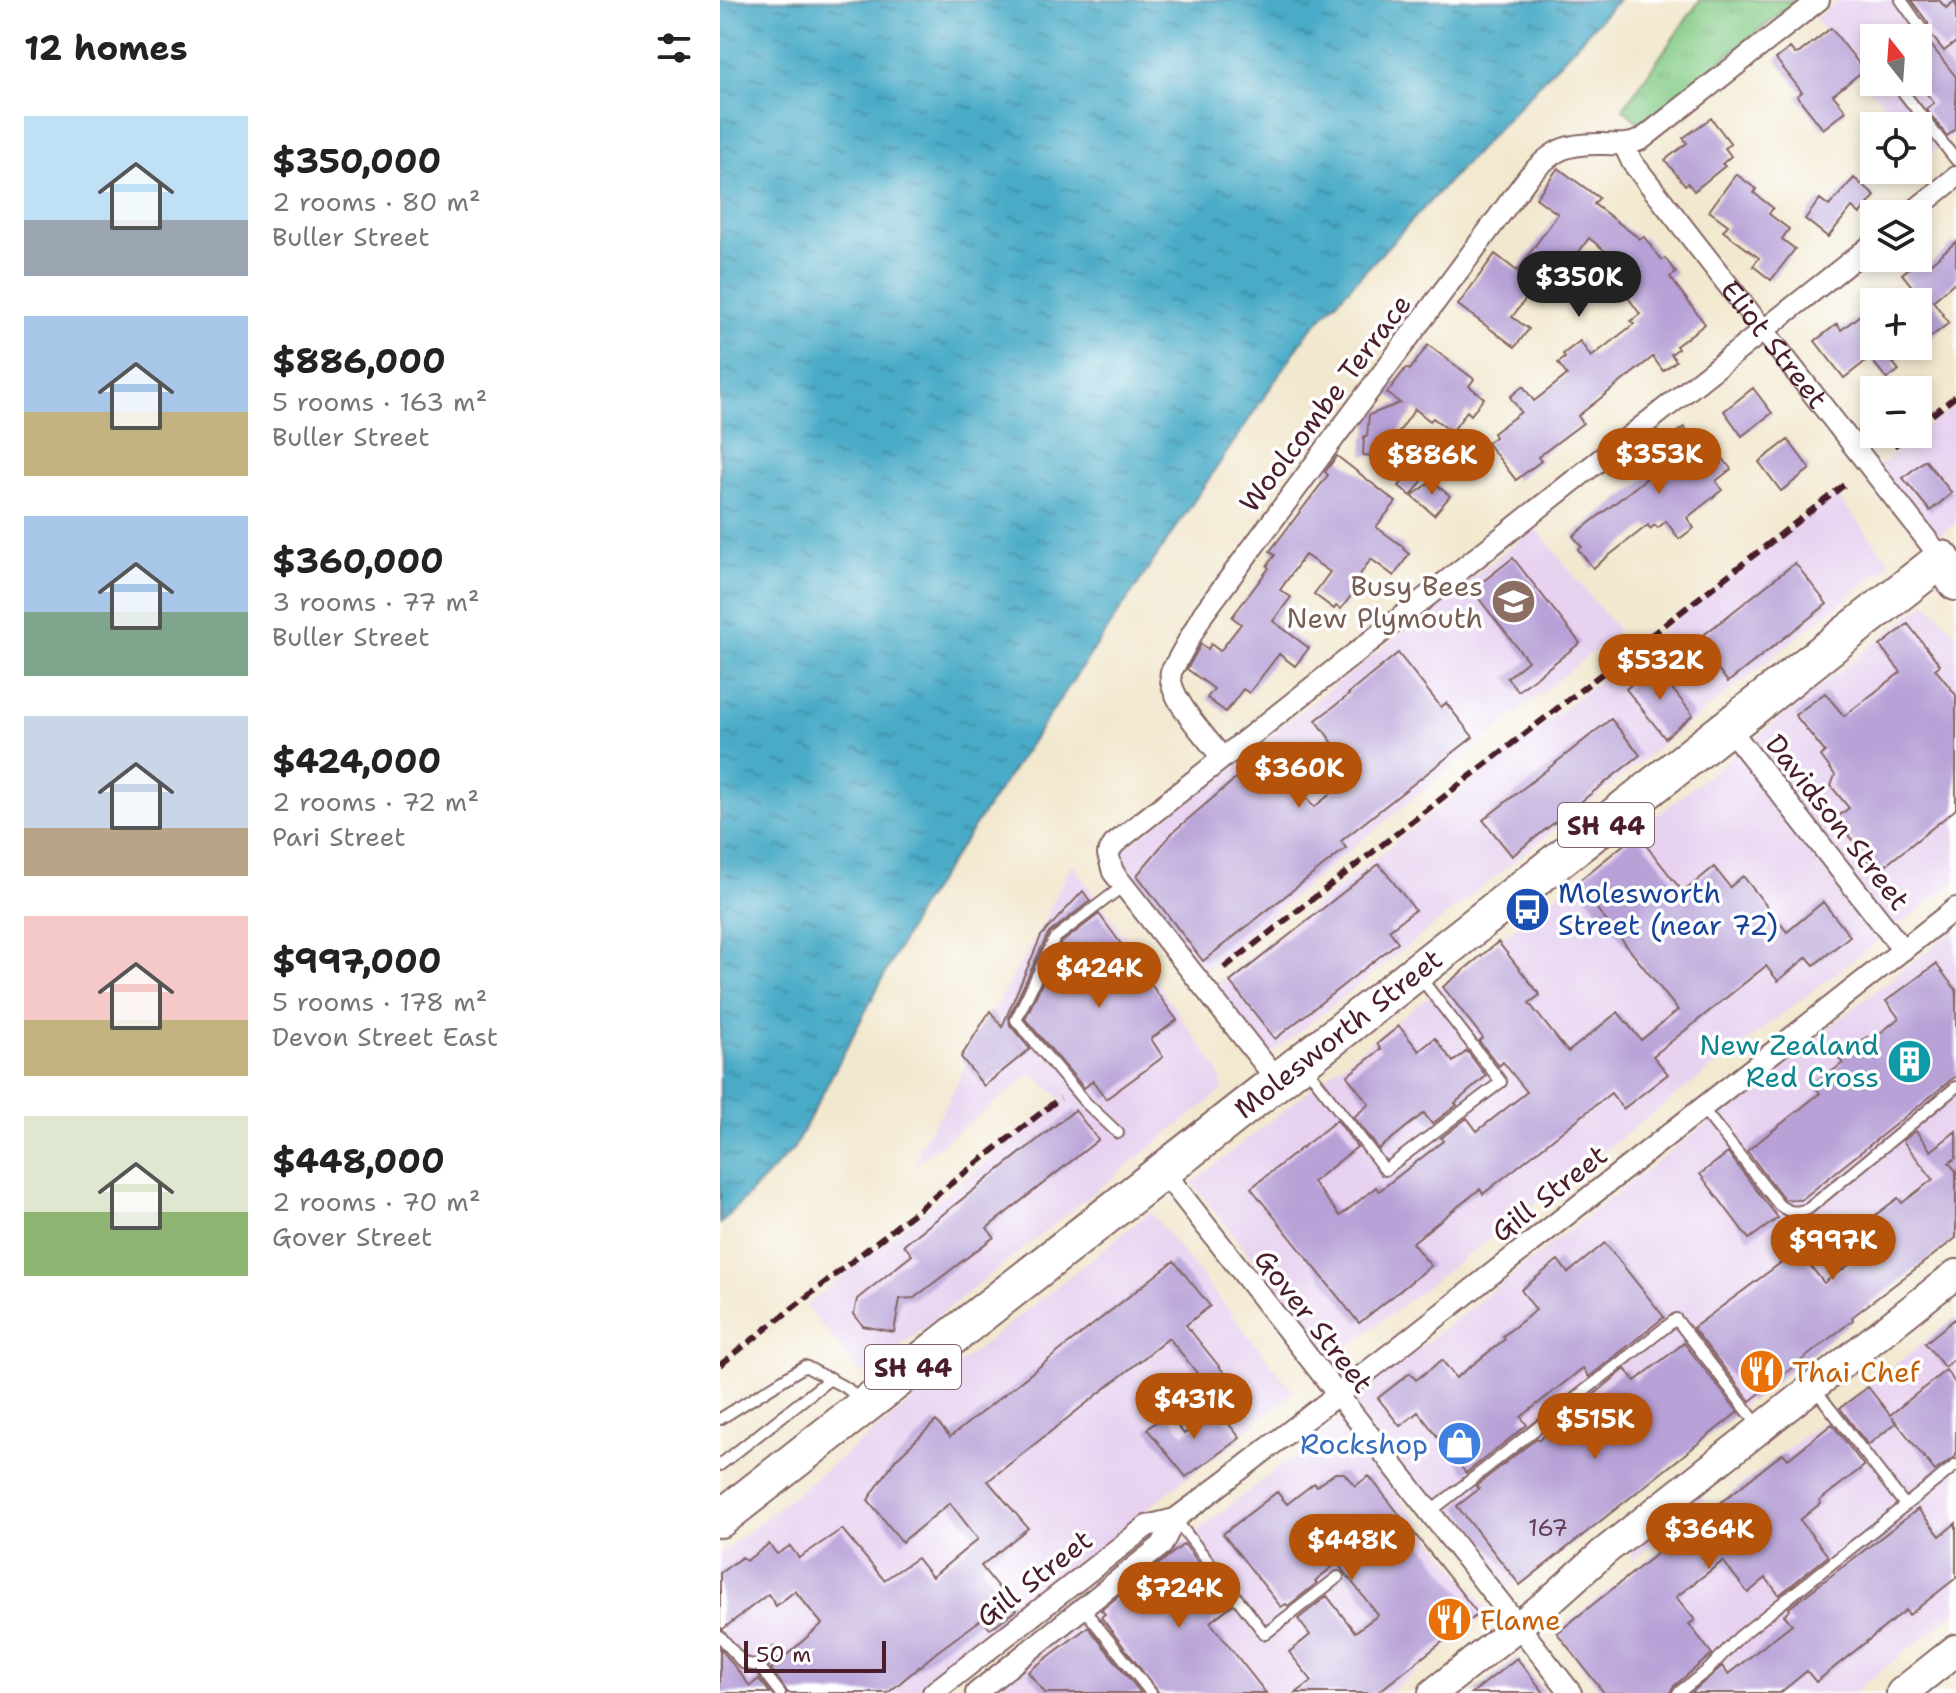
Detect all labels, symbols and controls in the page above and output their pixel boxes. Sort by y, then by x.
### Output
north arrow [1860,24,1932,96]
map controls [1860,24,1932,448]
text: 12 homes [24,25,188,71]
icon: filters [652,26,696,70]
button: locate [1860,112,1932,184]
text: $350,000 [272,138,441,184]
icon: home [88,148,184,244]
text: 2 rooms · 80 m² [272,184,481,219]
button: layers [1860,200,1932,272]
text: Buller Street [272,219,430,254]
pin: $350K [1523,251,1635,319]
text: $350K [1535,259,1623,294]
street label: Eliot Street [1712,272,1837,417]
street label: Woolcombe Terrace [1230,286,1420,520]
button: + [1860,288,1932,360]
text: $886,000 [272,338,446,384]
icon: home [88,348,184,444]
button: − [1860,376,1932,448]
text: 5 rooms · 163 m² [272,384,487,419]
text: Buller Street [272,419,430,454]
pin: $353K [1603,428,1715,496]
pin: $886K [1376,429,1488,497]
text: $353K [1615,436,1703,471]
text: $886K [1387,437,1477,472]
text: $360,000 [272,538,444,584]
icon: home [88,548,184,644]
place label: Busy Bees New Plymouth [1286,567,1483,637]
school or university icon: Busy Bees New Plymouth [1490,578,1538,626]
text: 3 rooms · 77 m² [272,584,480,619]
text: Buller Street [272,619,430,654]
pin: $532K [1604,634,1716,702]
text: $532K [1616,642,1704,677]
street label: Davidson Street [1757,726,1919,918]
text: $424,000 [272,738,441,784]
pin: $360K [1243,742,1355,810]
icon: home [88,748,184,844]
text: $360K [1254,750,1344,785]
text: 2 rooms · 72 m² [272,784,479,819]
road number: SH 44 [1558,803,1654,847]
text: Pari Street [272,819,406,854]
place label: Molesworth Street (near 72) [1558,874,1778,944]
bus stop icon: Molesworth Street (near 72) [1503,885,1551,933]
text: $997,000 [272,938,442,984]
street label: Molesworth Street [1226,940,1450,1127]
pin: $424K [1043,942,1155,1010]
icon: home [88,948,184,1044]
text: $424K [1055,950,1143,985]
text: 5 rooms · 178 m² [272,984,488,1019]
text: Devon Street East [272,1019,498,1054]
place label: New Zealand Red Cross [1699,1026,1879,1096]
building icon: New Zealand Red Cross [1886,1037,1934,1085]
street label: Gill Street [1483,1136,1615,1250]
text: $448,000 [272,1138,445,1184]
icon: home [88,1148,184,1244]
text: 2 rooms · 70 m² [272,1184,481,1219]
pin: $997K [1777,1214,1889,1282]
text: Gover Street [272,1219,432,1254]
text: $997K [1789,1222,1877,1257]
street label: Gover Street [1246,1241,1382,1401]
road number: SH 44 [865,1345,961,1389]
restaurant icon: Thai Chef [1737,1348,1785,1396]
place label: Thai Chef [1792,1353,1921,1391]
pin: $431K [1138,1373,1250,1441]
text: $431K [1153,1381,1235,1416]
pin: $515K [1539,1393,1651,1461]
text: $515K [1556,1401,1634,1436]
shop icon: Rockshop [1435,1420,1483,1468]
place label: Rockshop [1300,1425,1428,1463]
pin: $364K [1653,1503,1765,1571]
text: $364K [1664,1511,1754,1546]
house number: 167 [1528,1512,1568,1544]
pin: $448K [1296,1514,1408,1582]
street label: Gill Street [968,1521,1100,1635]
text: $448K [1307,1522,1397,1557]
pin: $724K [1123,1562,1235,1630]
text: $724K [1135,1570,1223,1605]
restaurant icon: Flame [1425,1596,1473,1644]
place label: Flame [1480,1601,1561,1639]
scale bar [744,1637,886,1673]
text: 50 m [756,1640,811,1669]

